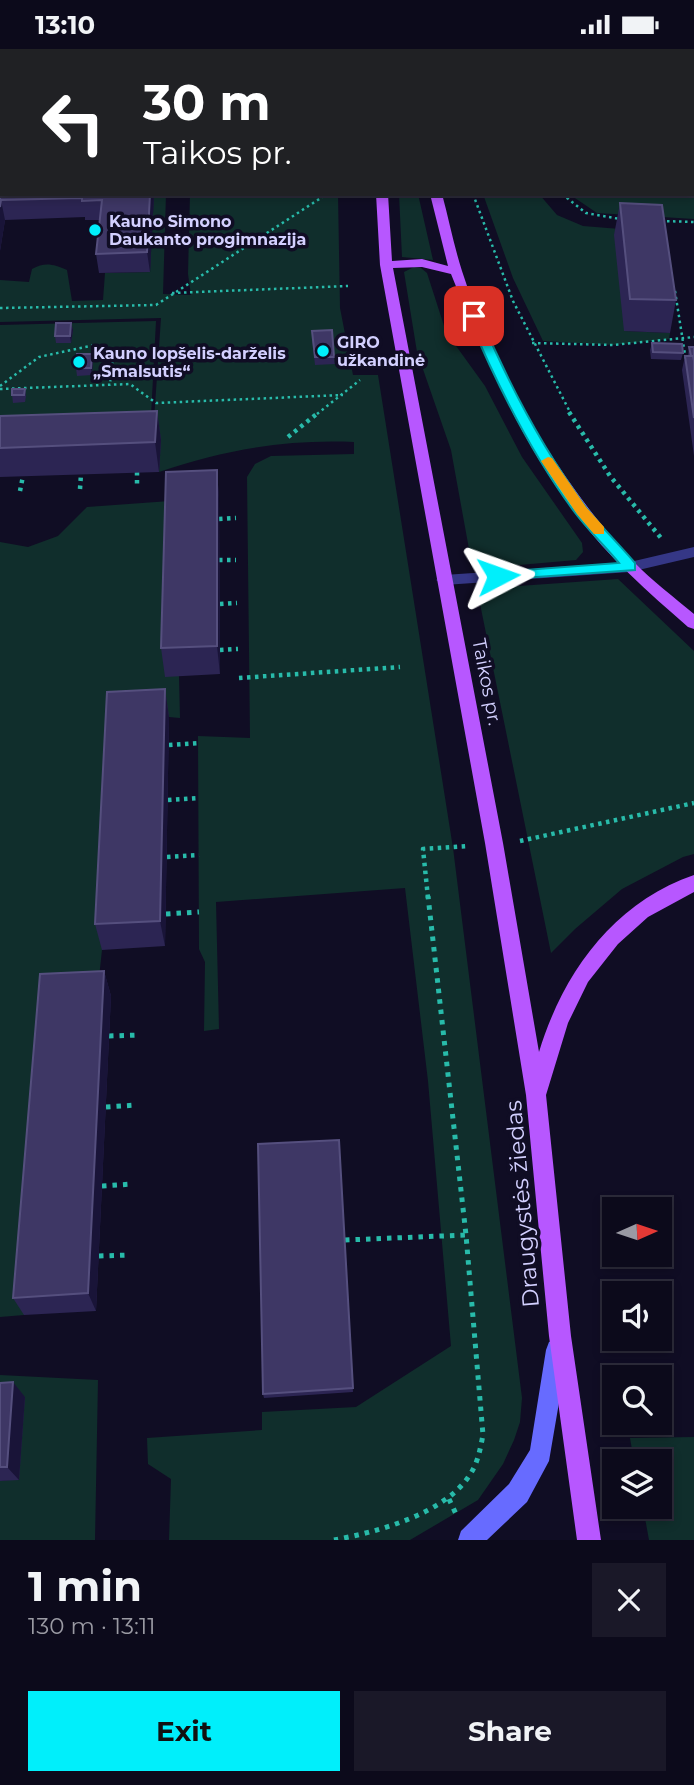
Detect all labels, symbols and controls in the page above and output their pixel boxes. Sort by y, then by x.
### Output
text: 13:10 [35,9,95,41]
text: 30 m [143,73,271,132]
icon: left [28,77,119,168]
text: Taikos pr. [143,133,291,172]
place label: Kauno Simono Daukanto progimnazija [109,212,306,249]
marker: Kauno Simono Daukanto progimnazija [87,222,103,238]
pin [444,286,504,346]
icon: arrive [455,297,493,335]
place label: GIRO užkandinė [337,333,425,370]
marker: GIRO užkandinė [315,343,331,359]
place label: Kauno lopšelis-darželis „Smalsutis“ [93,344,286,381]
marker: Kauno lopšelis-darželis „Smalsutis“ [71,354,87,370]
position arrow [461,539,535,613]
street label: Taikos pr. [467,637,507,727]
street label: Draugystės žiedas [499,1099,545,1309]
north arrow [602,1197,672,1267]
map controls [602,1197,672,1519]
button: sound [602,1281,672,1351]
button: search [602,1365,672,1435]
button: layers [602,1449,672,1519]
text: 1 min [28,1560,142,1612]
button: close [592,1563,666,1637]
text: 130 m · 13:11 [28,1612,156,1640]
button: Exit [28,1691,340,1771]
button: Share [354,1691,666,1771]

